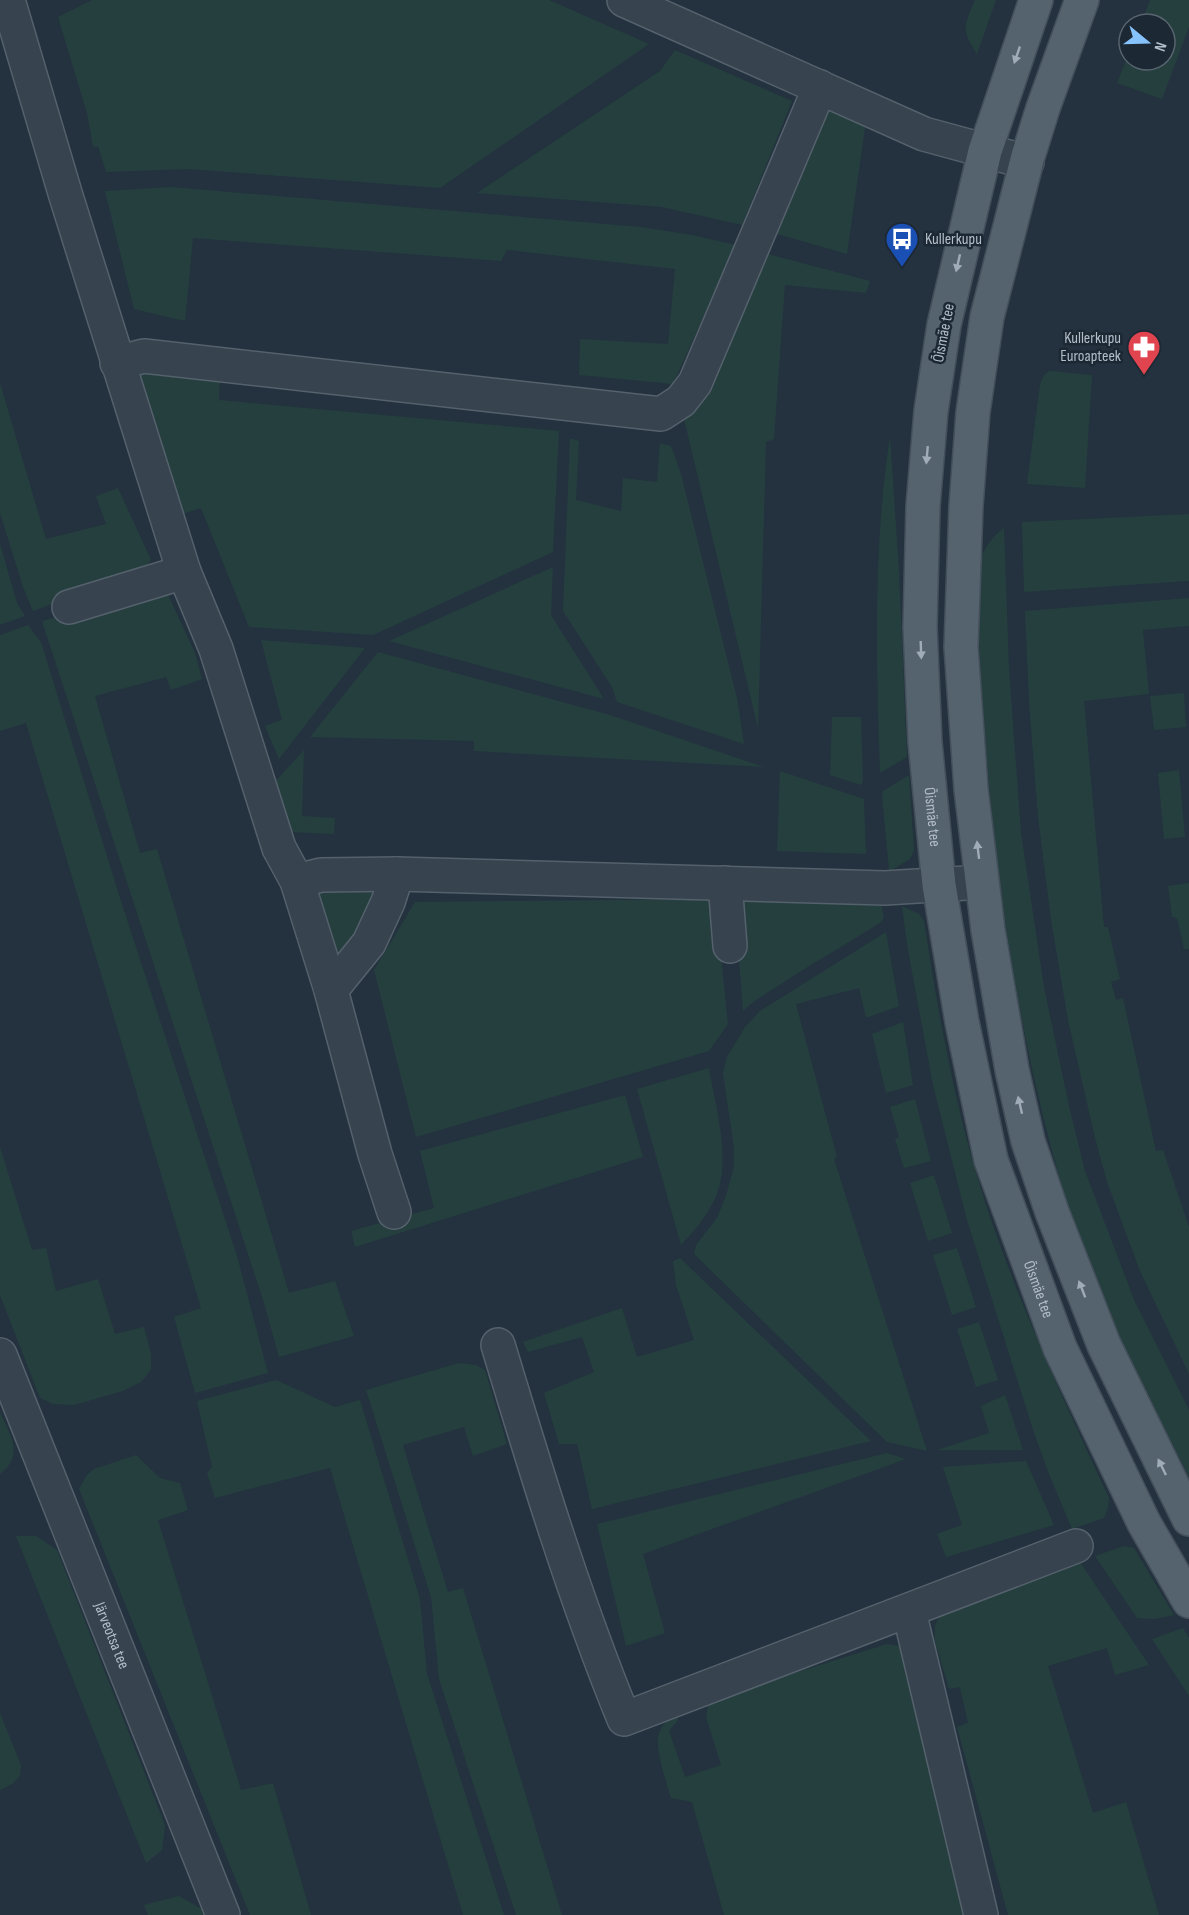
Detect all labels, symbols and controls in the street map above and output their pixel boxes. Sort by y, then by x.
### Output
north arrow [1117,12,1177,72]
text: N [1149,39,1170,54]
one-way arrow [1012,46,1022,64]
bus stop icon: Kullerkupu [884,221,920,268]
place label: Kullerkupu [925,230,982,249]
one-way arrow [953,254,963,272]
street label: Õismäe tee [929,302,959,364]
place label: Kullerkupu Euroapteek [1060,329,1121,366]
pharmacy icon: Kullerkupu Euroapteek [1126,329,1162,376]
one-way arrow [922,446,932,465]
one-way arrow [917,640,926,659]
street label: Õismäe tee [920,786,945,848]
one-way arrow [974,841,983,860]
one-way arrow [1014,1096,1024,1114]
street label: Õismäe tee [1019,1258,1058,1321]
one-way arrow [1077,1280,1087,1298]
one-way arrow [1158,1458,1167,1475]
street label: Järveotsa tee [90,1599,134,1672]

